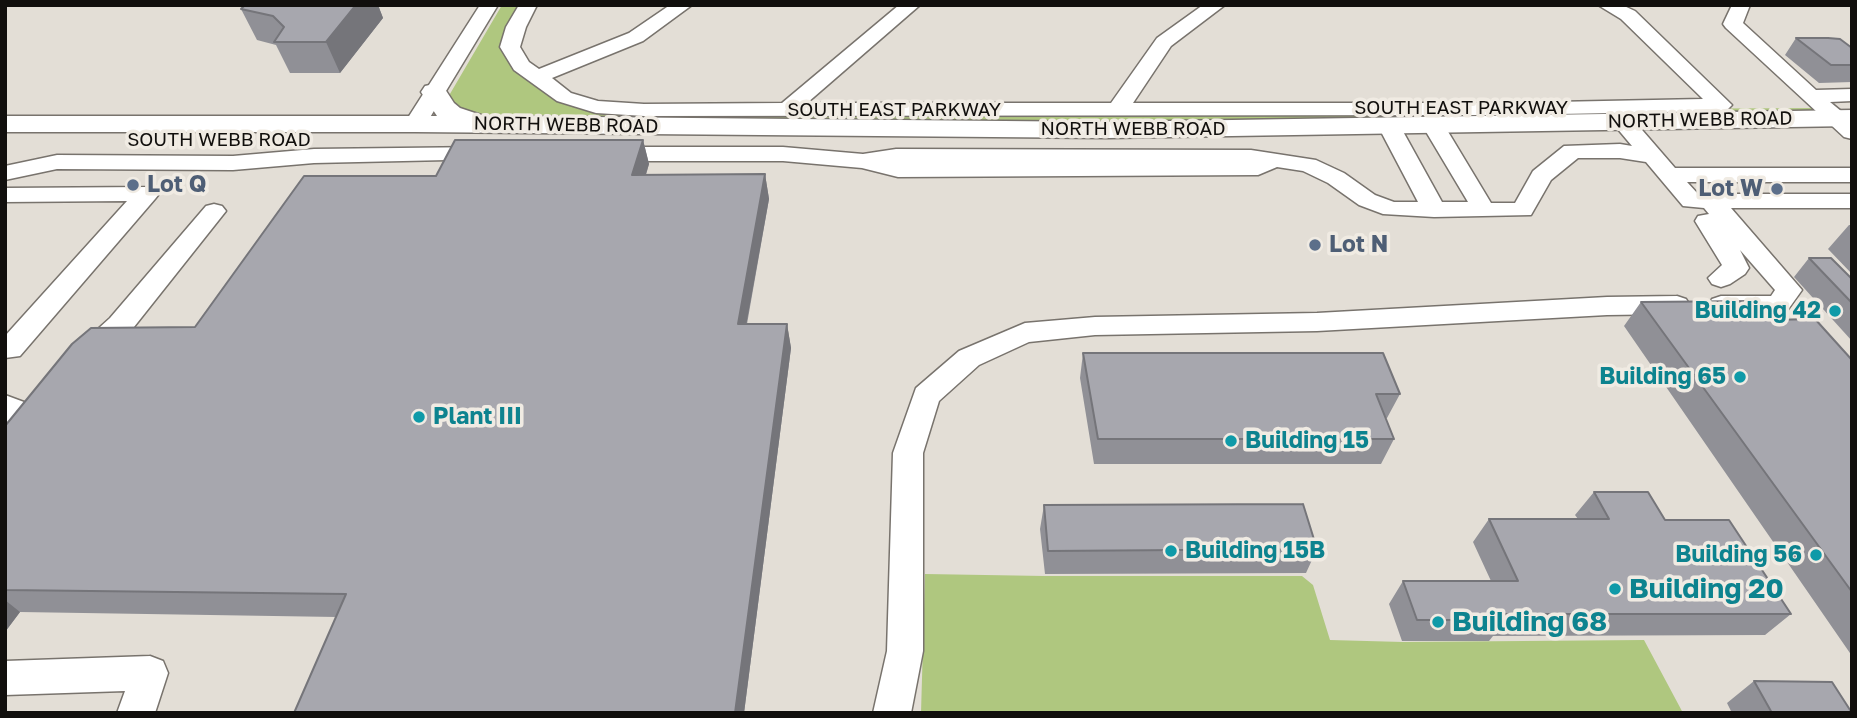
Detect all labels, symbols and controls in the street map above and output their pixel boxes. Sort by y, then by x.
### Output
street label: SOUTH EAST PARKWAY [1354,97,1568,119]
street label: SOUTH EAST PARKWAY [787,99,1001,121]
street label: NORTH WEBB ROAD [1607,107,1793,133]
street label: NORTH WEBB ROAD [473,112,659,138]
street label: NORTH WEBB ROAD [1041,118,1225,140]
street label: SOUTH WEBB ROAD [127,129,311,151]
place label: Lot Q [147,171,206,199]
place label: Lot W [1698,175,1763,203]
marker: Lot Q [125,177,141,193]
marker: Lot W [1769,181,1785,197]
place label: Lot N [1329,231,1388,259]
marker: Lot N [1307,237,1323,253]
place label: Building 42 [1695,297,1821,325]
marker: Building 42 [1827,303,1843,319]
place label: Building 65 [1599,363,1726,391]
marker: Building 65 [1732,369,1748,385]
place label: Plant III [433,403,522,431]
marker: Plant III [411,409,427,425]
place label: Building 15 [1245,427,1369,455]
marker: Building 15 [1223,433,1239,449]
place label: Building 15B [1185,537,1325,565]
place label: Building 56 [1675,541,1802,569]
marker: Building 15B [1163,543,1179,559]
marker: Building 56 [1808,547,1824,563]
place label: Building 20 [1629,572,1784,606]
marker: Building 20 [1607,581,1623,597]
place label: Building 68 [1452,605,1607,639]
marker: Building 68 [1430,614,1446,630]

